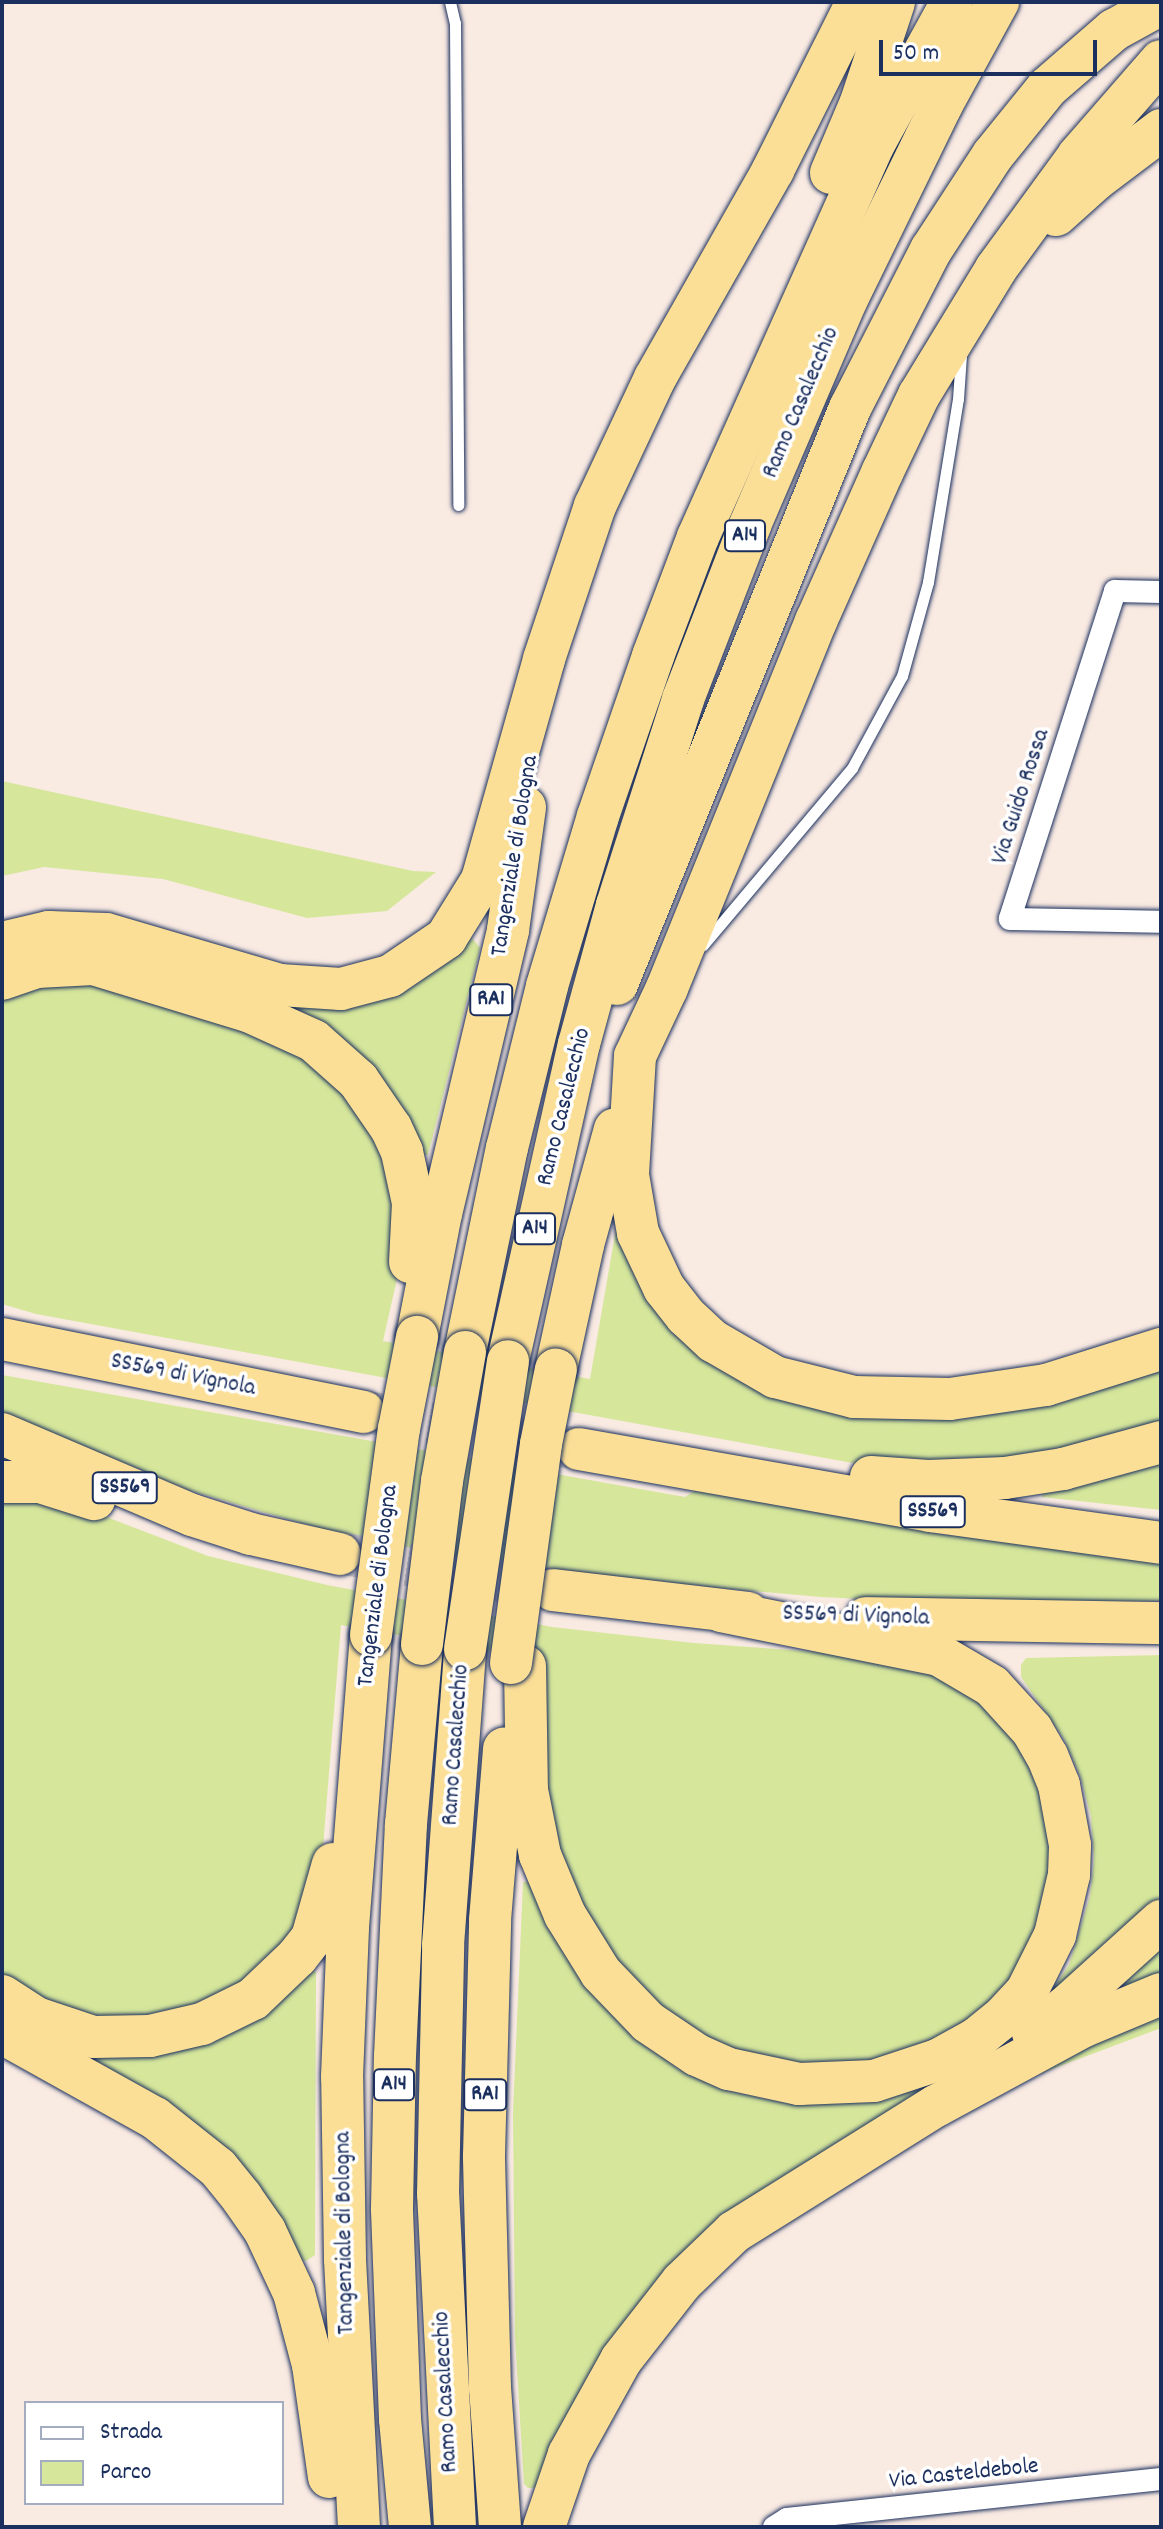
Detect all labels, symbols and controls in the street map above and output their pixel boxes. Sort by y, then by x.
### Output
scale bar [883,24,1101,74]
text: 50 m [893,37,939,71]
street label: Ramo Casalecchio [757,323,847,483]
road number: A14 [723,518,767,554]
street label: Via Guido Rossa [987,726,1057,868]
street label: Tangenziale di Bologna [486,753,546,959]
road number: RA1 [469,982,513,1018]
street label: Ramo Casalecchio [531,1025,599,1189]
road number: A14 [513,1211,557,1247]
street label: SS569 di Vignola [108,1348,258,1404]
road number: SS569 [91,1470,159,1506]
street label: Tangenziale di Bologna [352,1483,406,1689]
road number: SS569 [899,1494,967,1530]
street label: SS569 di Vignola [782,1600,930,1634]
street label: Ramo Casalecchio [437,1663,477,1827]
road number: A14 [372,2067,416,2103]
road number: RA1 [463,2077,507,2113]
street label: Tangenziale di Bologna [330,2131,362,2335]
street label: Ramo Casalecchio [428,2311,466,2473]
legend [24,2401,284,2505]
text: Strada [100,2416,162,2450]
street label: Via Casteldebole [888,2453,1040,2497]
text: Parco [100,2456,151,2490]

